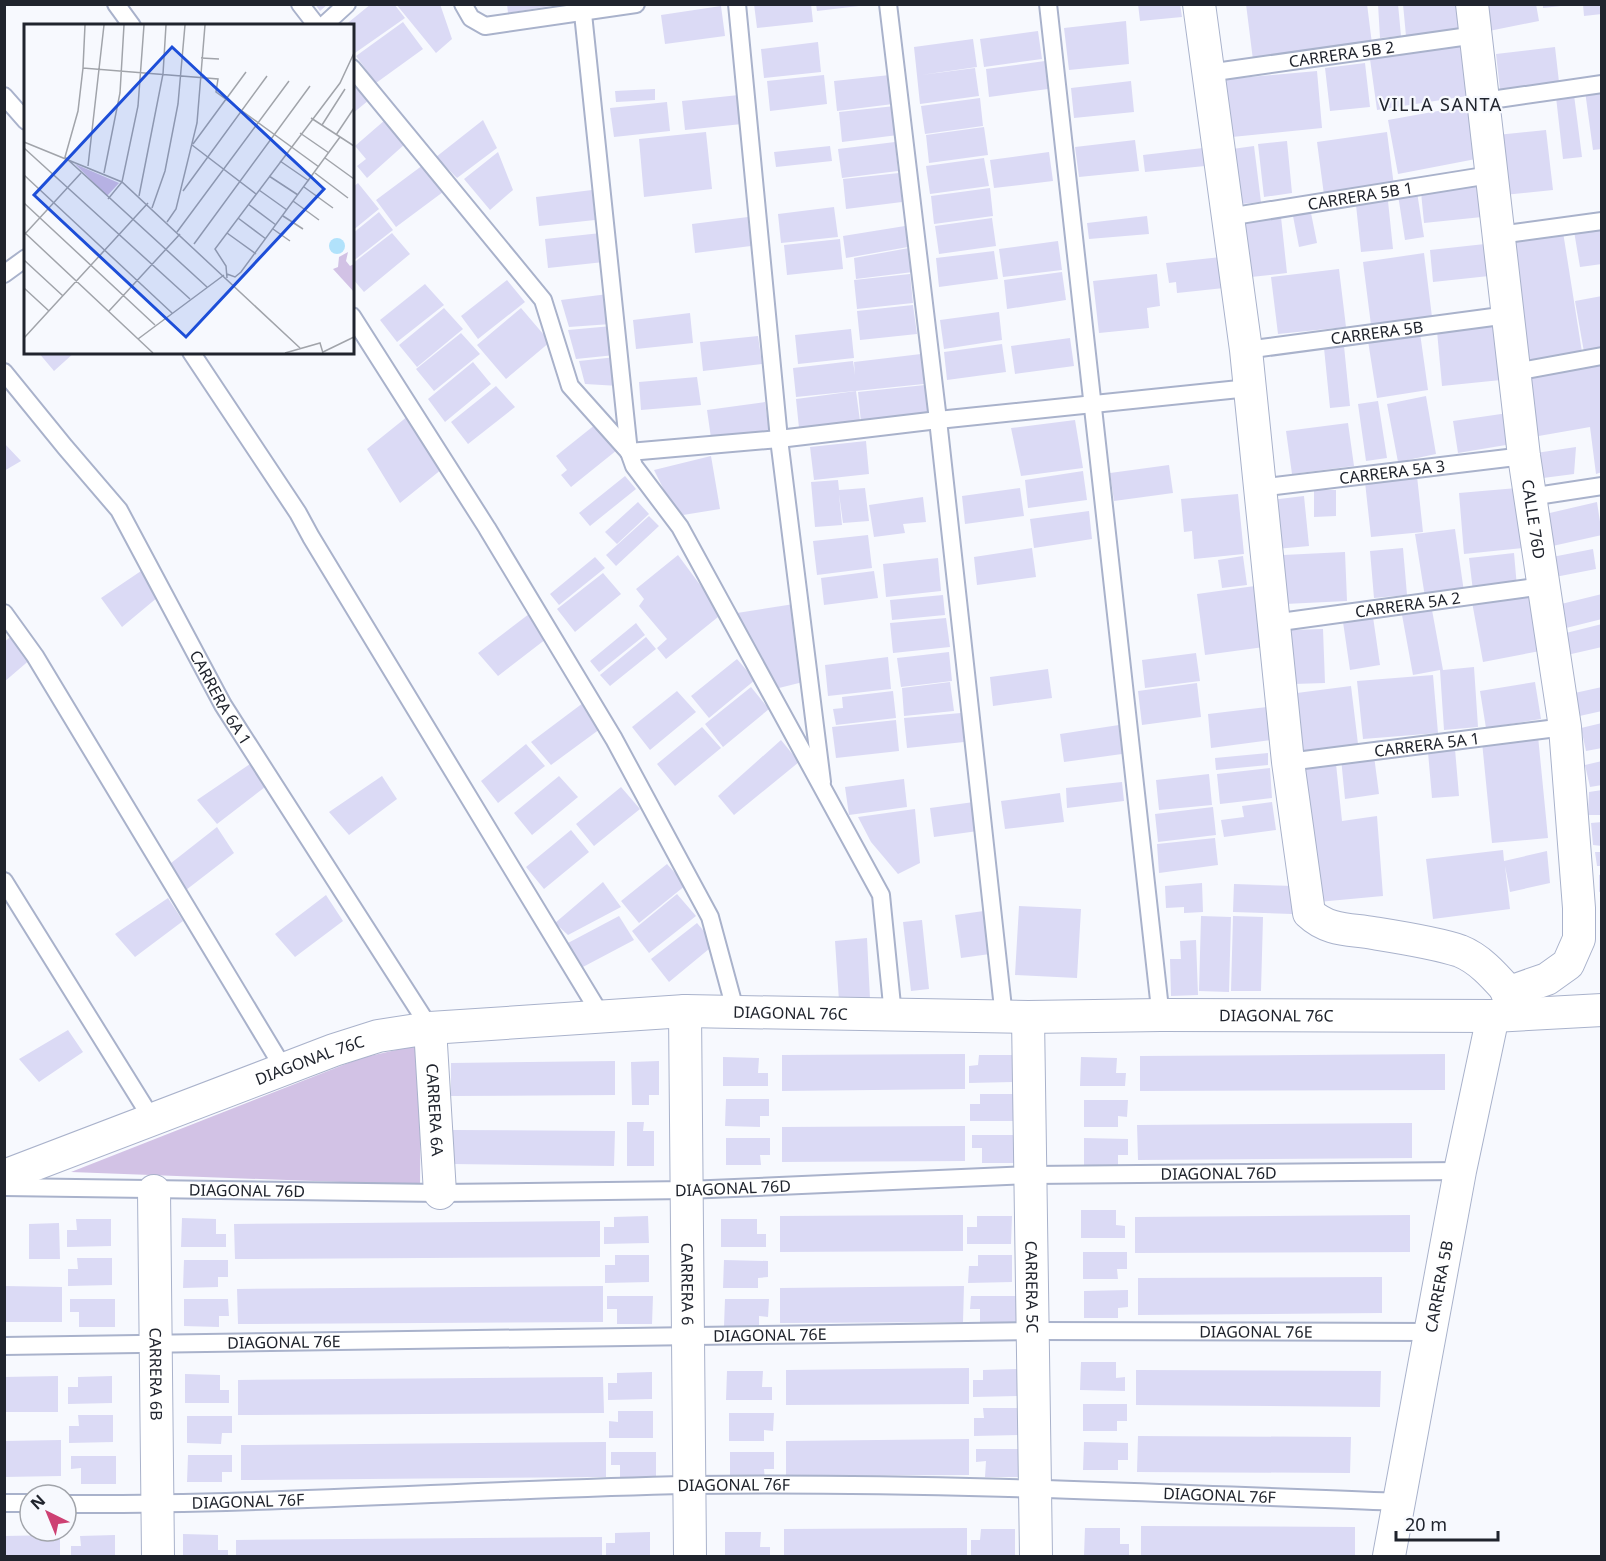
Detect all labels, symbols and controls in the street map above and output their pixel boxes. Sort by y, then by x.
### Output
inset map [24,24,354,354]
street label: CARRERA 5B 2 [1287,36,1396,72]
district label: VILLA SANTA [1379,92,1503,116]
street label: CARRERA 5B 1 [1306,177,1415,215]
street label: CARRERA 5B [1329,315,1424,350]
street label: CARRERA 5A 3 [1338,455,1446,489]
street label: CALLE 76D [1517,478,1550,561]
street label: CARRERA 5A 2 [1354,586,1462,623]
street label: CARRERA 6A 1 [185,646,257,749]
street label: CARRERA 5A 1 [1373,727,1481,762]
street label: DIAGONAL 76C [733,1001,848,1025]
street label: DIAGONAL 76C [1219,1004,1334,1027]
street label: DIAGONAL 76C [252,1030,367,1090]
street label: CARRERA 6A [421,1063,449,1158]
street label: DIAGONAL 76D [1160,1162,1277,1185]
street label: DIAGONAL 76D [675,1174,791,1201]
street label: DIAGONAL 76D [189,1179,305,1202]
street label: CARRERA 5B [1419,1239,1458,1334]
street label: CARRERA 5C [1020,1240,1044,1334]
street label: CARRERA 6 [676,1243,699,1325]
street label: DIAGONAL 76E [1199,1320,1313,1343]
street label: DIAGONAL 76E [713,1323,827,1347]
street label: CARRERA 6B [144,1327,168,1421]
street label: DIAGONAL 76E [227,1330,341,1354]
street label: DIAGONAL 76F [677,1473,790,1496]
street label: DIAGONAL 76F [1163,1482,1276,1508]
north arrow [18,1483,78,1543]
street label: DIAGONAL 76F [191,1488,305,1514]
text: N [26,1490,50,1515]
scale bar [1396,1504,1498,1542]
text: 20 m [1405,1512,1447,1536]

